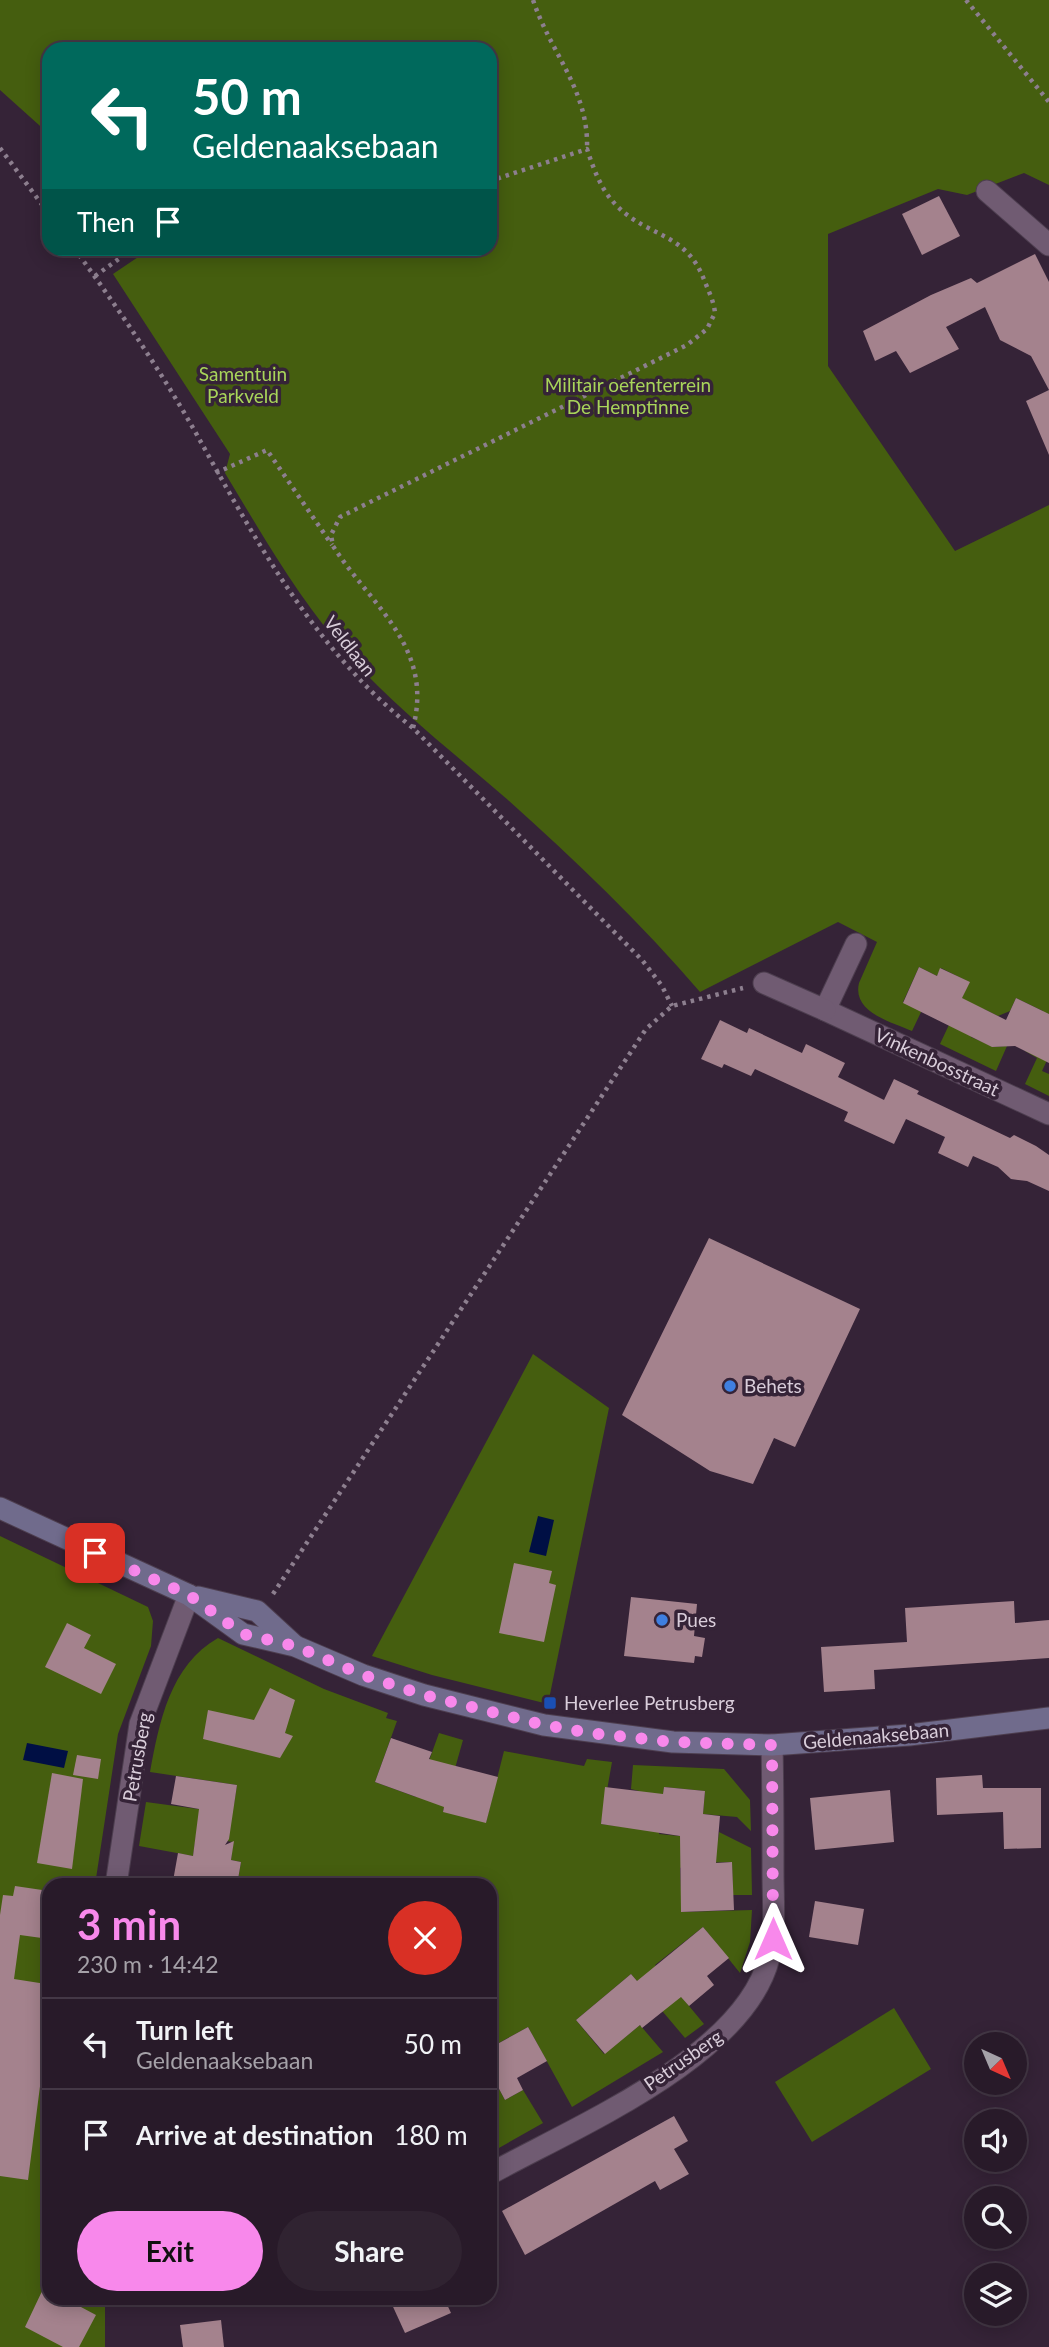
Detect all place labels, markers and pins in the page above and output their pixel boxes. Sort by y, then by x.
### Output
place label: Behets [744,1374,802,1397]
marker: Behets [722,1378,738,1394]
pin [65,1523,125,1583]
place label: Pues [676,1608,716,1631]
marker: Pues [654,1612,670,1628]
place label: Heverlee Petrusberg [564,1691,735,1714]
marker: Heverlee Petrusberg [542,1695,558,1711]

